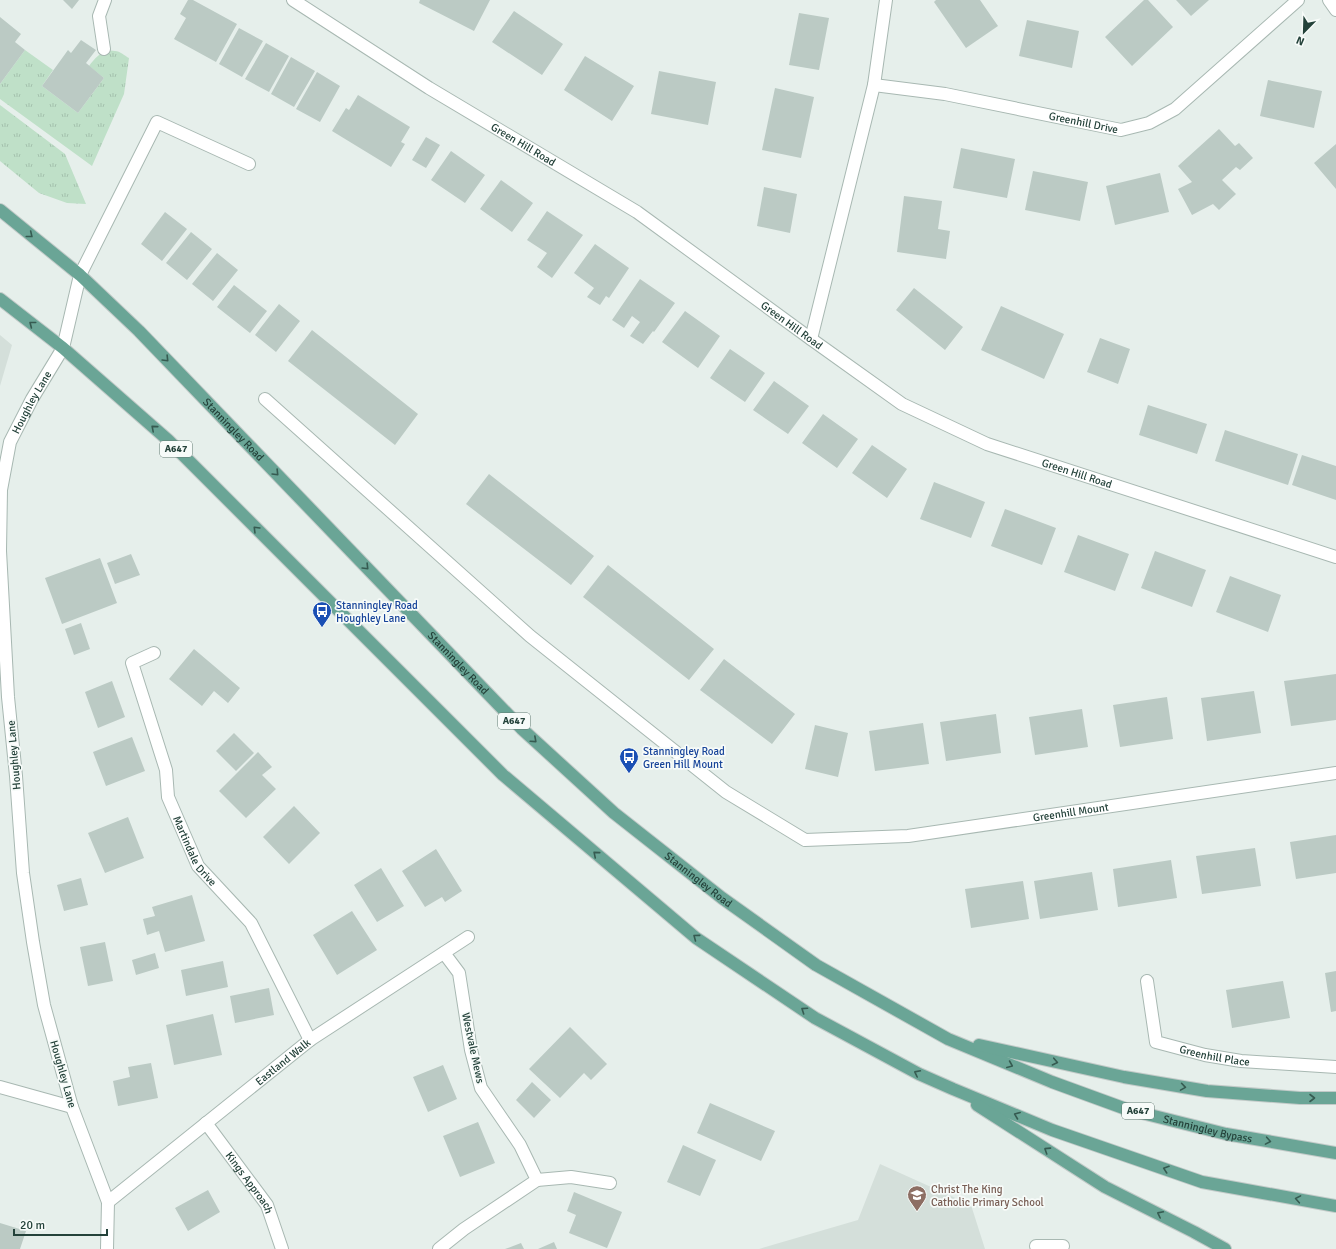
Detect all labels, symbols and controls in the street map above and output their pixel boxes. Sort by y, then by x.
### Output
north arrow [1284,12,1324,52]
text: N [1294,33,1306,48]
street label: Greenhill Drive [1048,109,1119,136]
street label: Green Hill Road [489,120,558,169]
one-way arrow [26,230,33,237]
street label: Green Hill Road [759,298,826,352]
one-way arrow [30,322,37,329]
one-way arrow [161,354,169,362]
street label: Houghley Lane [9,368,54,436]
street label: Stanningley Road [201,395,267,464]
one-way arrow [151,425,158,432]
road number: A647 [160,441,192,457]
street label: Green Hill Road [1040,456,1114,491]
one-way arrow [271,468,278,476]
one-way arrow [253,526,261,534]
one-way arrow [361,562,369,570]
place label: Stanningley Road Houghley Lane [336,599,418,625]
bus stop icon: Stanningley Road Houghley Lane [311,600,333,628]
street label: Stanningley Road [425,629,492,697]
road number: A647 [498,713,530,729]
street label: Houghley Lane [4,720,24,790]
one-way arrow [529,736,537,743]
place label: Stanningley Road Green Hill Mount [643,745,725,771]
bus stop icon: Stanningley Road Green Hill Mount [618,746,640,774]
street label: Greenhill Mount [1032,800,1110,824]
street label: Martindale Drive [170,814,220,888]
street label: Stanningley Road [662,849,735,910]
one-way arrow [594,851,601,858]
one-way arrow [694,935,701,942]
one-way arrow [801,1008,808,1015]
street label: Westvale Mews [459,1012,487,1085]
street label: Eastland Walk [253,1036,313,1088]
street label: Houghley Lane [47,1039,79,1109]
street label: Greenhill Place [1178,1042,1250,1068]
one-way arrow [1052,1057,1058,1065]
one-way arrow [1007,1060,1014,1068]
one-way arrow [914,1070,922,1078]
one-way arrow [1179,1082,1186,1090]
one-way arrow [1309,1094,1315,1102]
road number: A647 [1122,1103,1154,1119]
one-way arrow [1013,1112,1020,1120]
street label: Stanningley Bypass [1162,1112,1254,1145]
one-way arrow [1265,1136,1271,1145]
one-way arrow [1044,1147,1051,1155]
street label: Kings Approach [223,1149,276,1215]
one-way arrow [1162,1165,1169,1174]
place label: Christ The King Catholic Primary School [931,1183,1044,1209]
school or university icon: Christ The King Catholic Primary School [906,1184,928,1212]
one-way arrow [1294,1195,1301,1204]
scale bar [14,1211,107,1237]
one-way arrow [1156,1211,1164,1219]
text: 20 m [20,1218,45,1233]

